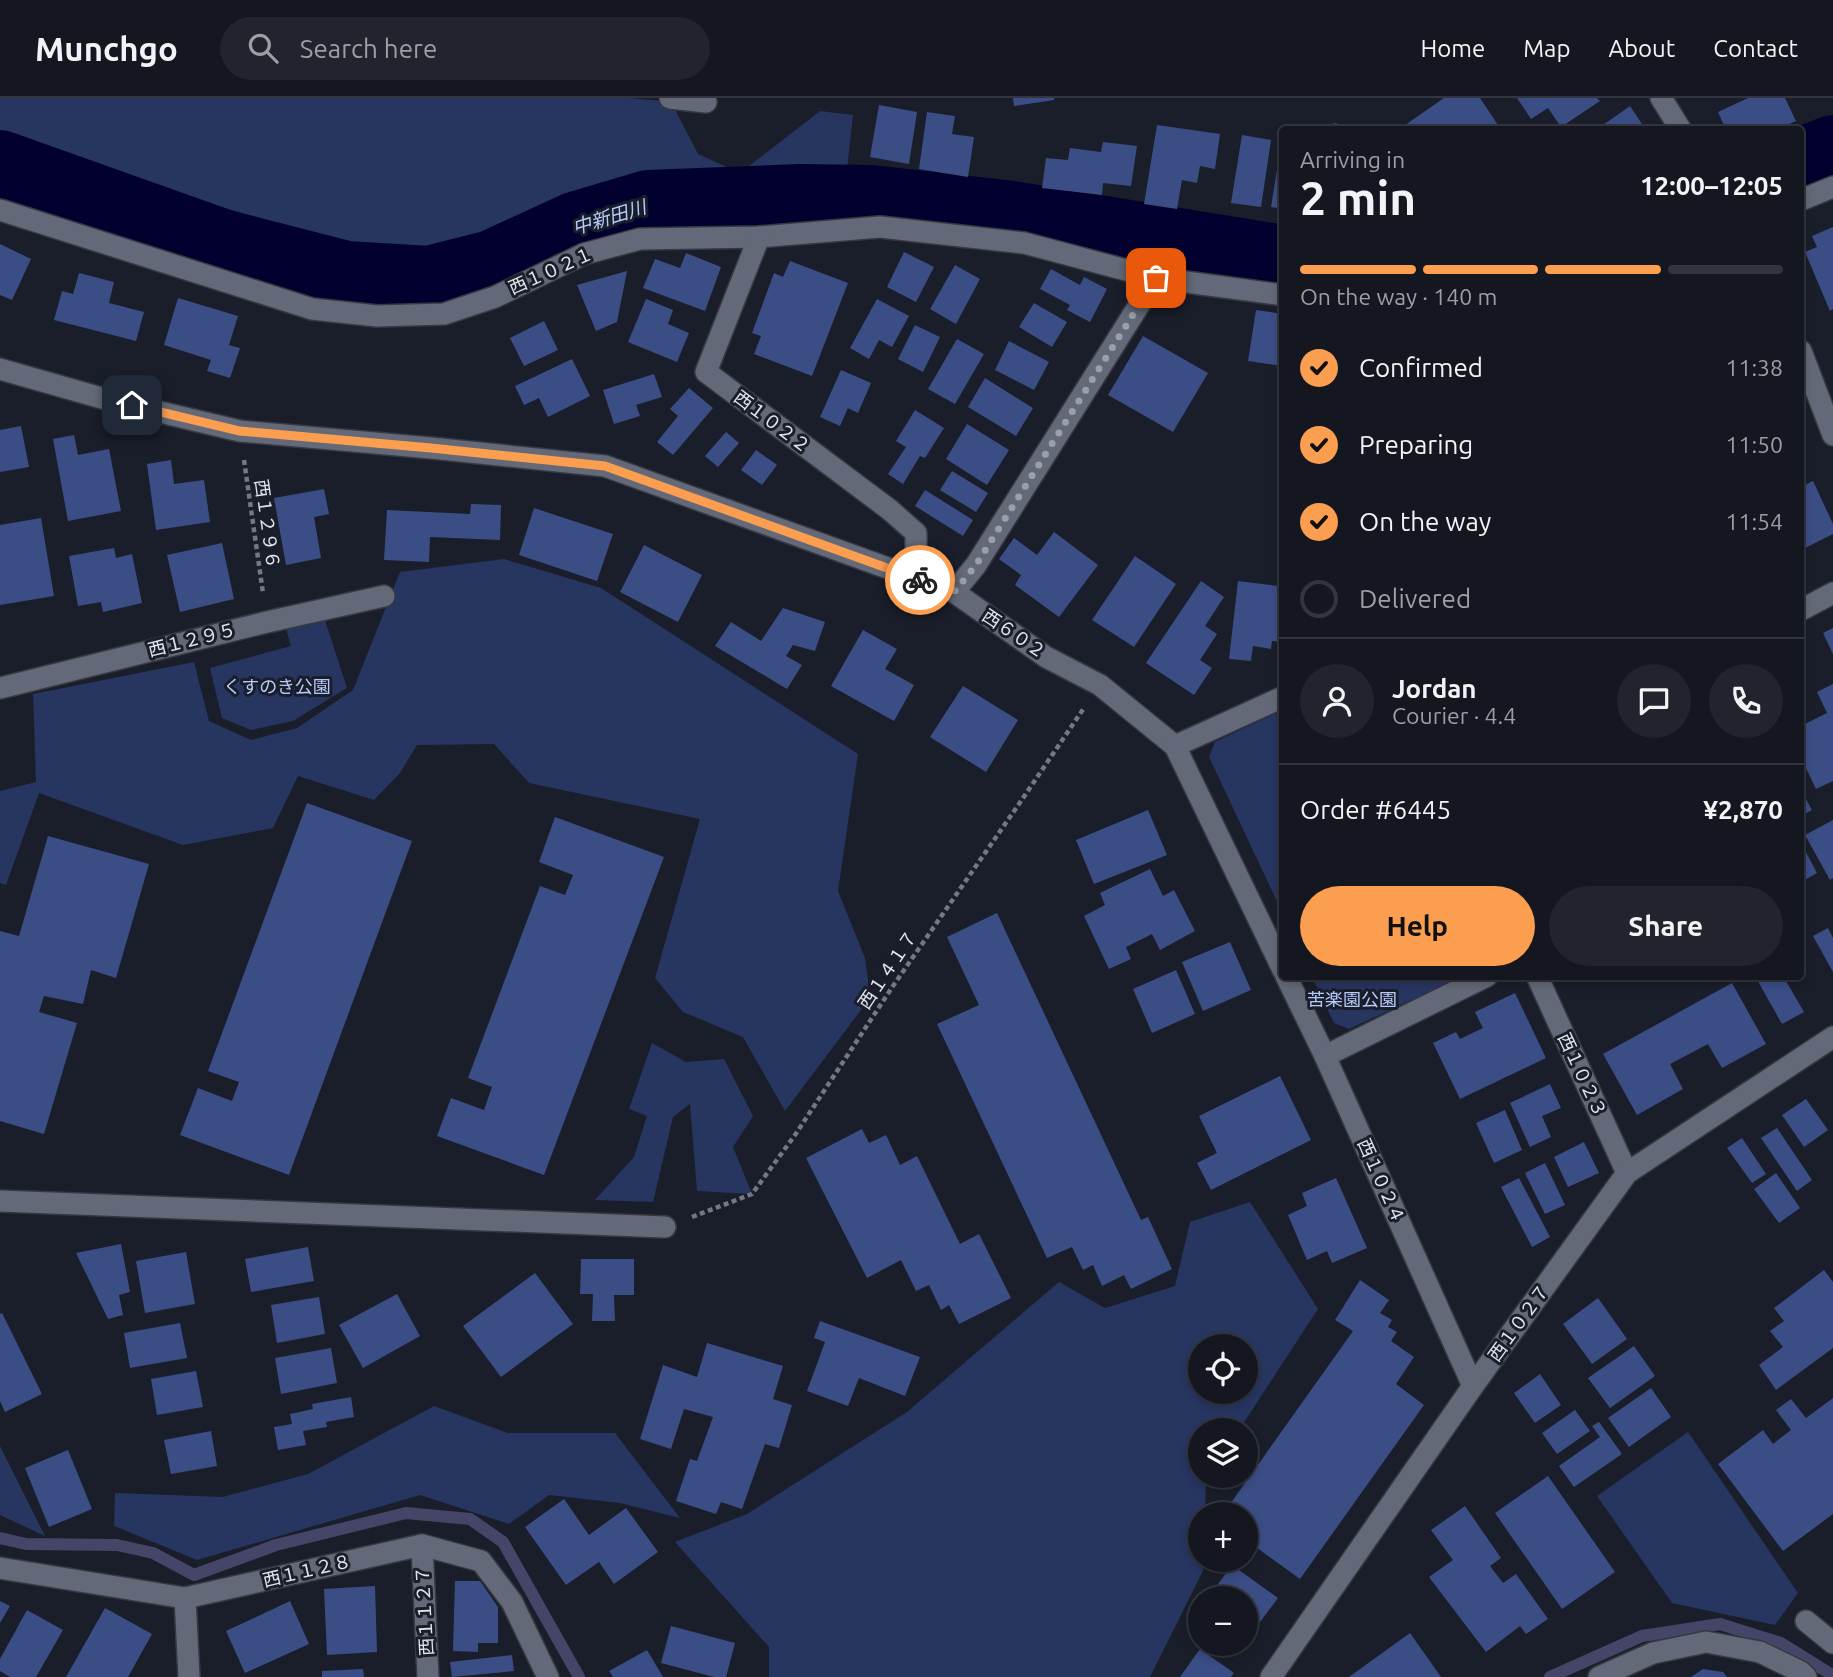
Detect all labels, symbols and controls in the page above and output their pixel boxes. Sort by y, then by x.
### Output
search box [220,17,710,80]
icon: search [244,29,282,67]
text: Munchgo [35,30,178,67]
text: Search here [300,34,437,63]
text: Home [1420,35,1485,62]
text: Map [1523,35,1570,62]
text: About [1608,35,1675,62]
text: Contact [1713,35,1798,62]
text: Arriving in [1300,147,1405,172]
text: 12:00–12:05 [1640,171,1783,200]
text: 2 min [1300,172,1416,224]
water label: 中新田川 [569,195,650,239]
street label: 西１０２１ [505,243,596,298]
pin [1126,248,1186,308]
icon: bag [1137,259,1175,297]
text: On the way · 140 m [1300,284,1497,309]
icon: check [1300,349,1338,387]
text: Confirmed [1359,353,1483,382]
text: 11:38 [1725,355,1783,380]
pin [102,375,162,435]
icon: home [113,386,151,424]
street label: 西１０２２ [731,386,815,456]
icon: check [1300,426,1338,464]
text: Preparing [1359,430,1473,459]
text: 11:50 [1725,432,1783,457]
street label: 西１２９６ [252,478,284,570]
icon: check [1300,503,1338,541]
text: On the way [1359,507,1491,536]
text: 11:54 [1725,509,1783,534]
courier [885,545,955,615]
icon: bike [901,561,939,599]
text: Delivered [1359,584,1471,613]
street label: 西６０２ [979,605,1050,662]
street label: 西１２９５ [146,618,238,660]
button: person [1300,664,1374,738]
button: chat [1617,664,1691,738]
button: phone [1709,664,1783,738]
text: Jordan [1392,674,1477,703]
park label: くすのき公園 [223,676,331,696]
text: Courier · 4.4 [1392,703,1516,728]
text: Order #6445 [1300,795,1451,824]
text: ¥2,870 [1703,795,1783,824]
button: Help [1300,886,1535,966]
button: Share [1549,886,1783,966]
street label: 西１４１７ [854,927,921,1012]
park label: 苦楽園公園 [1307,989,1397,1009]
street label: 西１０２３ [1555,1030,1611,1120]
street label: 西１０２４ [1354,1135,1409,1226]
street label: 西１０２７ [1484,1280,1553,1365]
map controls [1188,1334,1258,1656]
button: locate [1188,1334,1258,1404]
button: layers [1188,1418,1258,1488]
button: + [1188,1502,1258,1572]
street label: 西１１２８ [261,1550,353,1590]
street label: 西１１２７ [412,1566,436,1657]
button: − [1188,1586,1258,1656]

